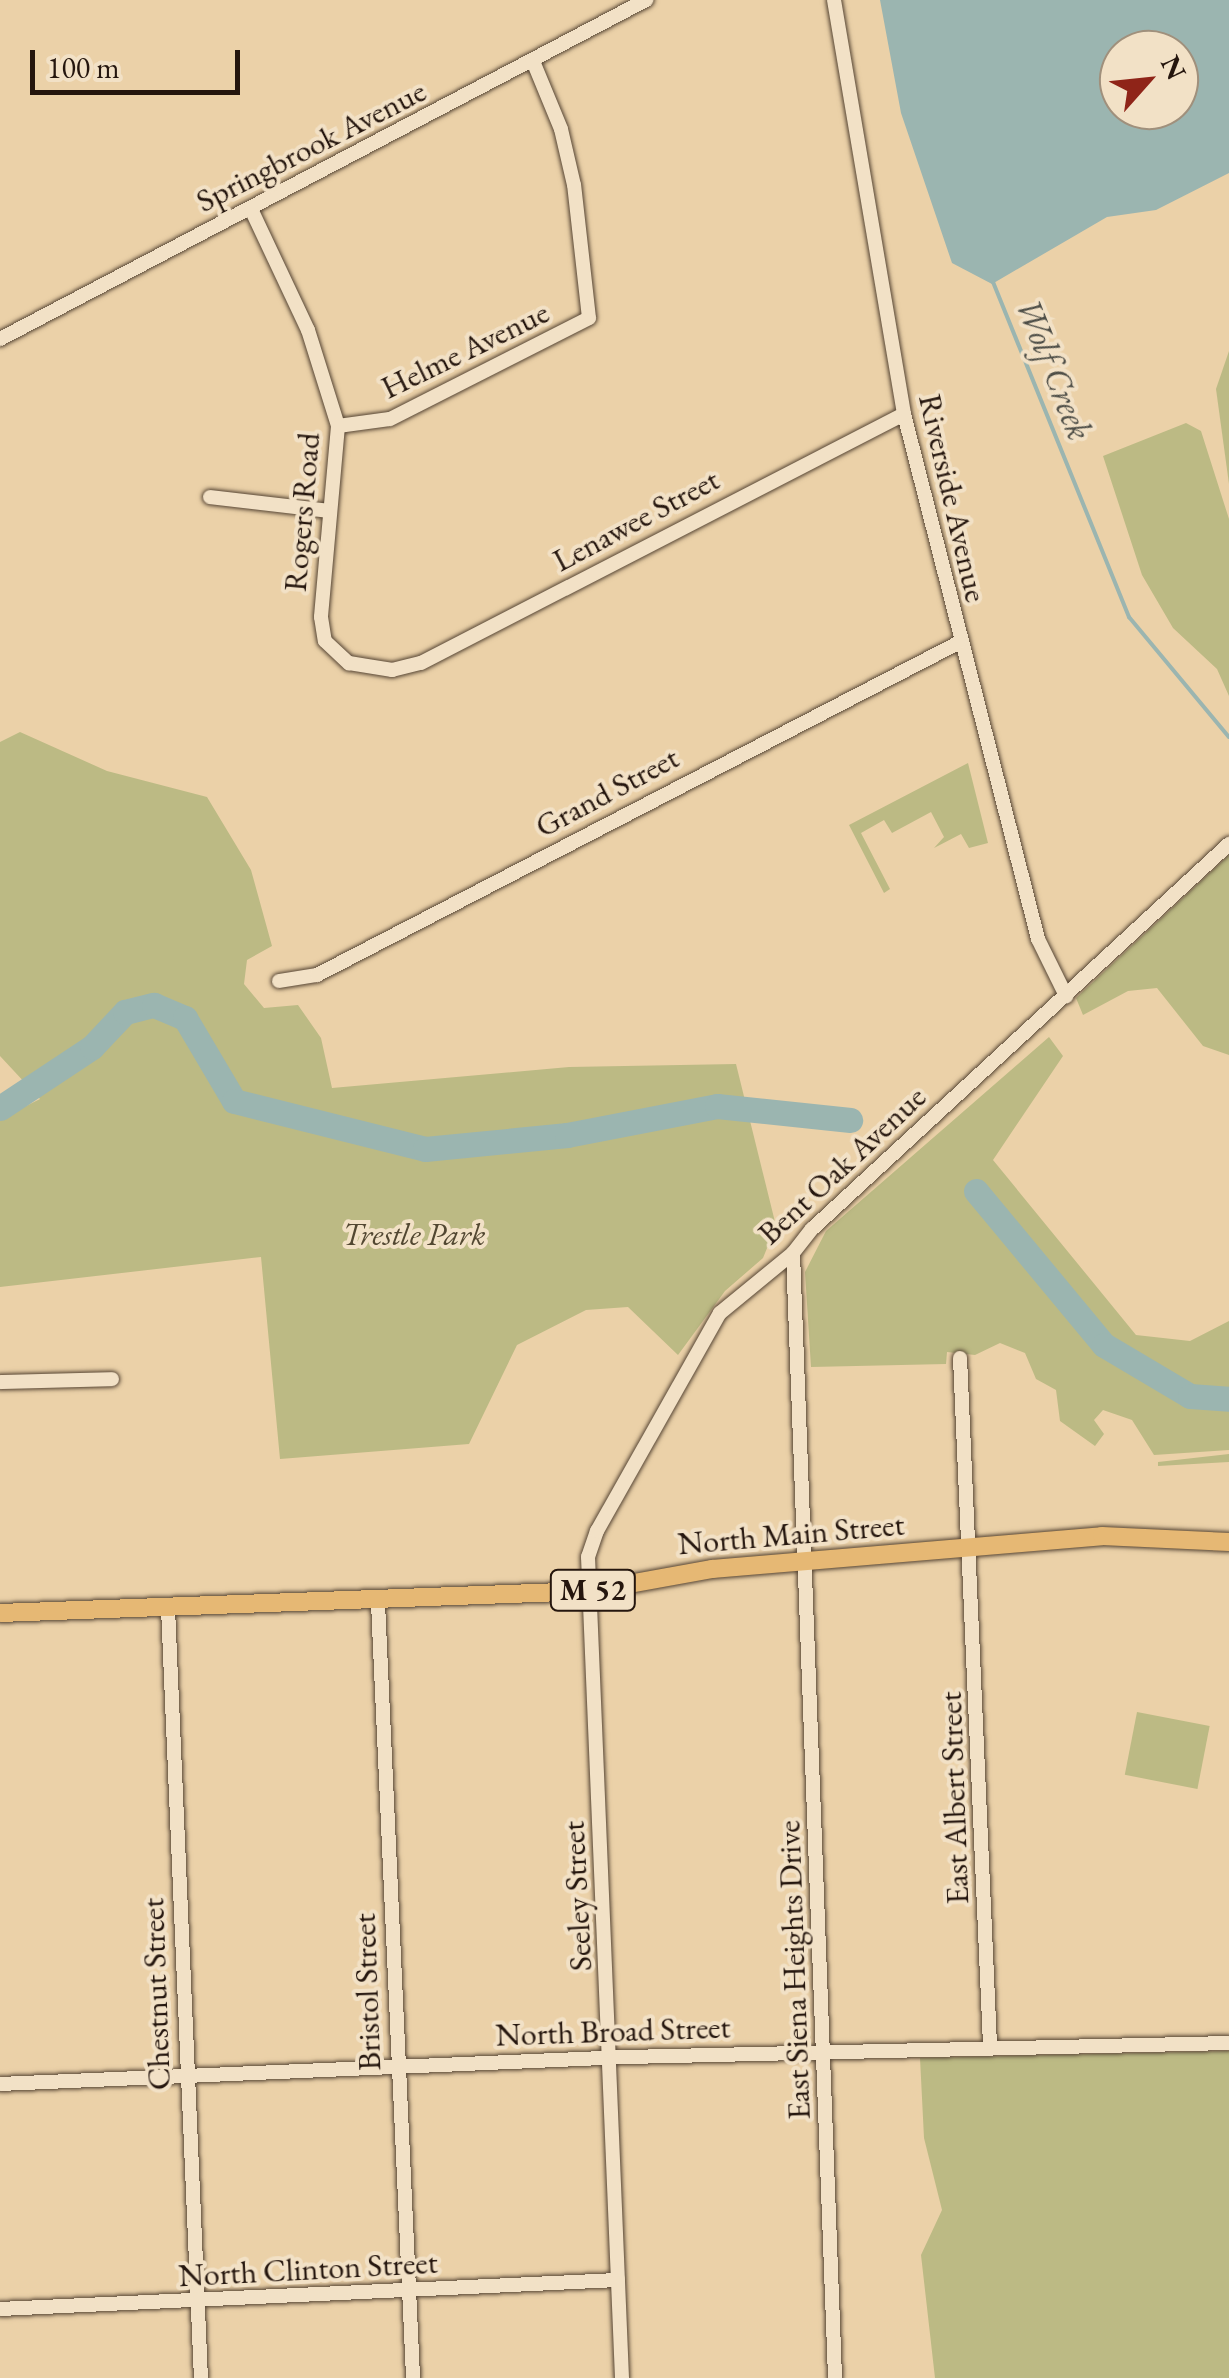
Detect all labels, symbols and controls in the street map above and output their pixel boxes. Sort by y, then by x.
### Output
scale bar [35,30,245,92]
north arrow [1099,30,1199,130]
text: 100 m [47,48,120,87]
text: N [1153,49,1195,86]
street label: Springbrook Avenue [190,72,432,220]
water label: Wolf Creek [1007,292,1101,446]
street label: Helme Avenue [375,293,555,407]
street label: Riverside Avenue [910,390,996,606]
street label: Rogers Road [276,431,328,593]
street label: Lenawee Street [546,460,726,580]
street label: Grand Street [529,738,685,846]
street label: Bent Oak Avenue [750,1078,934,1252]
park label: Trestle Park [343,1215,485,1253]
street label: North Main Street [676,1505,906,1563]
road number: M 52 [548,1565,638,1615]
street label: East Albert Street [931,1691,977,1905]
street label: Seeley Street [554,1820,600,1972]
street label: East Siena Heights Drive [770,1820,818,2120]
street label: Chestnut Street [133,1897,179,2091]
street label: Bristol Street [345,1913,389,2071]
street label: North Broad Street [495,2008,731,2054]
street label: North Clinton Street [177,2243,439,2295]

